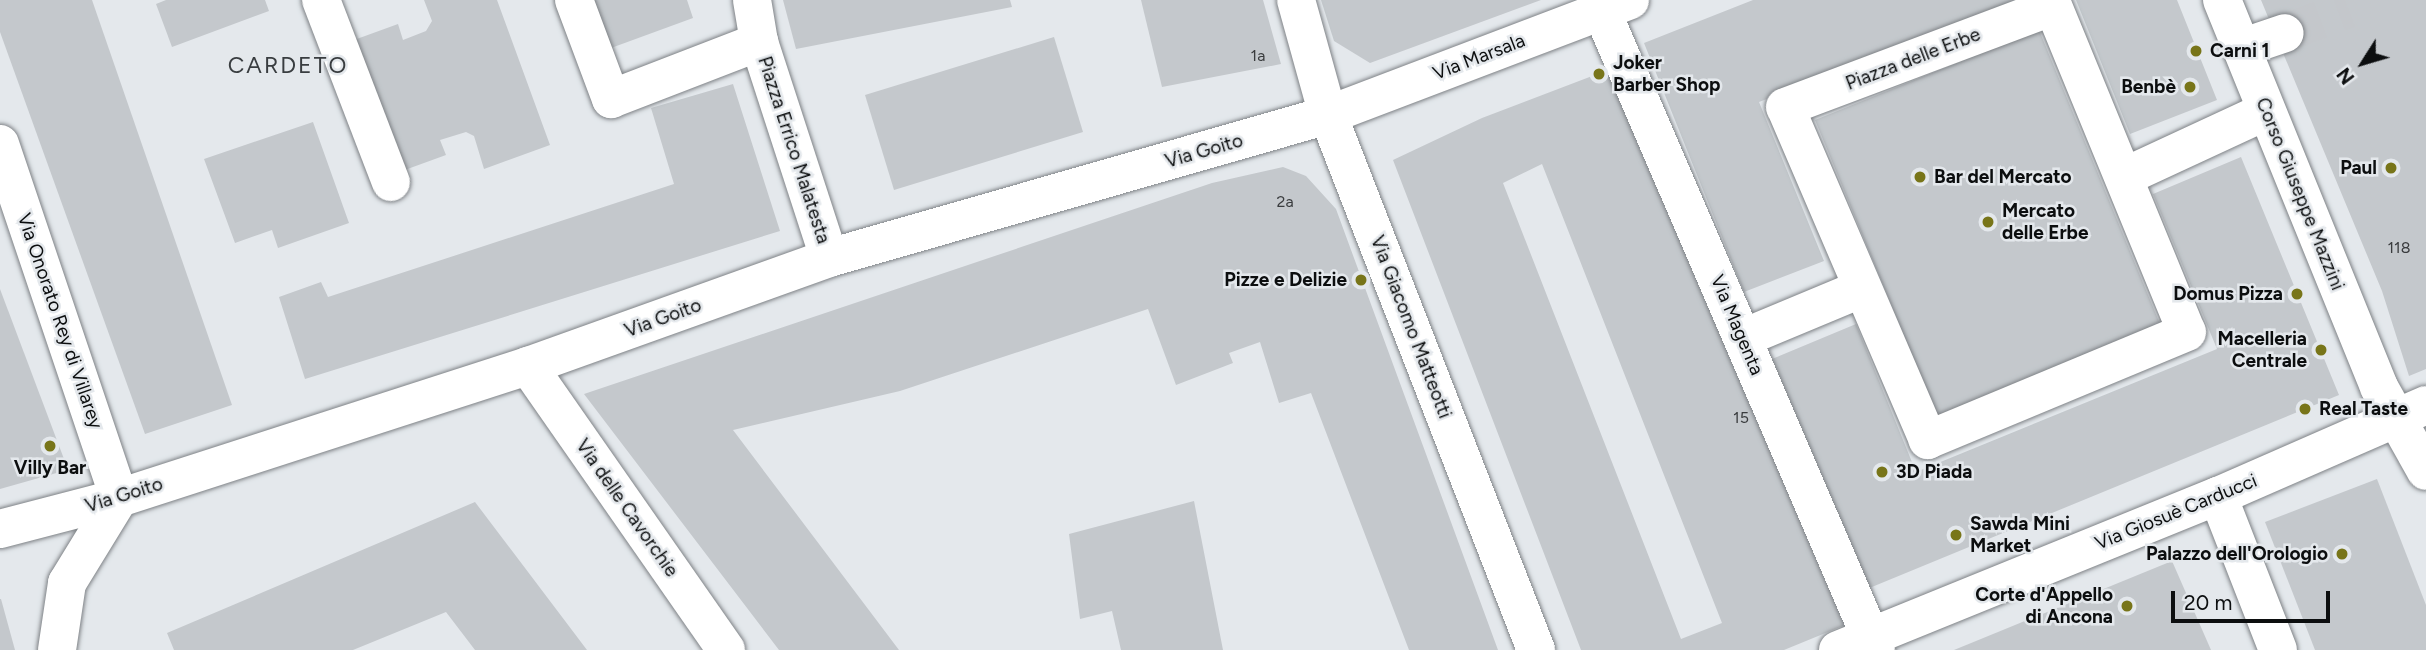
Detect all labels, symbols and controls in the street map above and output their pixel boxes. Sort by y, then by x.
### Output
street label: Piazza delle Erbe [1843,23,1983,95]
north arrow [2328,28,2398,98]
street label: Via Marsala [1430,29,1528,85]
place label: Carni 1 [2210,40,2269,62]
marker: Carni 1 [2188,43,2204,59]
house number: 1a [1251,46,1265,66]
district label: CARDETO [229,51,347,79]
place label: Joker Barber Shop [1613,52,1720,96]
street label: Piazza Errico Malatesta [753,54,835,246]
text: N [2332,63,2359,89]
marker: Joker Barber Shop [1591,66,1607,82]
place label: Benbè [2121,76,2176,98]
marker: Benbè [2182,79,2198,95]
street label: Corso Giuseppe Mazzini [2251,94,2349,294]
street label: Via Goito [1162,129,1246,173]
place label: Paul [2340,157,2377,179]
marker: Paul [2383,160,2399,176]
place label: Bar del Mercato [1934,166,2072,188]
marker: Bar del Mercato [1912,169,1928,185]
house number: 2a [1276,192,1294,212]
place label: Mercato delle Erbe [2002,200,2088,244]
street label: Via Onorato Rey di Villarey [12,210,108,432]
marker: Mercato delle Erbe [1980,214,1996,230]
street label: Via Giacomo Matteotti [1366,232,1456,422]
house number: 118 [2387,238,2411,258]
place label: Pizze e Delizie [1224,269,1347,291]
street label: Via Magenta [1706,271,1768,379]
marker: Pizze e Delizie [1353,272,1369,288]
place label: Domus Pizza [2173,283,2283,305]
marker: Domus Pizza [2289,286,2305,302]
street label: Via Goito [622,294,704,342]
place label: Macelleria Centrale [2218,328,2307,372]
marker: Macelleria Centrale [2313,342,2329,358]
place label: Real Taste [2319,398,2408,420]
marker: Real Taste [2297,401,2313,417]
house number: 15 [1733,408,1749,428]
street label: Via delle Cavorchie [571,435,683,581]
marker: Villy Bar [42,438,58,454]
place label: Villy Bar [14,457,86,479]
place label: 3D Piada [1896,461,1972,483]
marker: 3D Piada [1874,464,1890,480]
street label: Via Giosuè Carducci [2092,469,2260,555]
street label: Via Goito [82,472,166,518]
place label: Sawda Mini Market [1970,513,2070,557]
marker: Sawda Mini Market [1948,527,1964,543]
place label: Palazzo dell'Orologio [2146,543,2328,565]
marker: Palazzo dell'Orologio [2334,546,2350,562]
scale bar [2174,576,2333,620]
place label: Corte d'Appello di Ancona [1975,584,2113,628]
text: 20 m [2184,590,2232,615]
marker: Corte d'Appello di Ancona [2119,598,2135,614]

